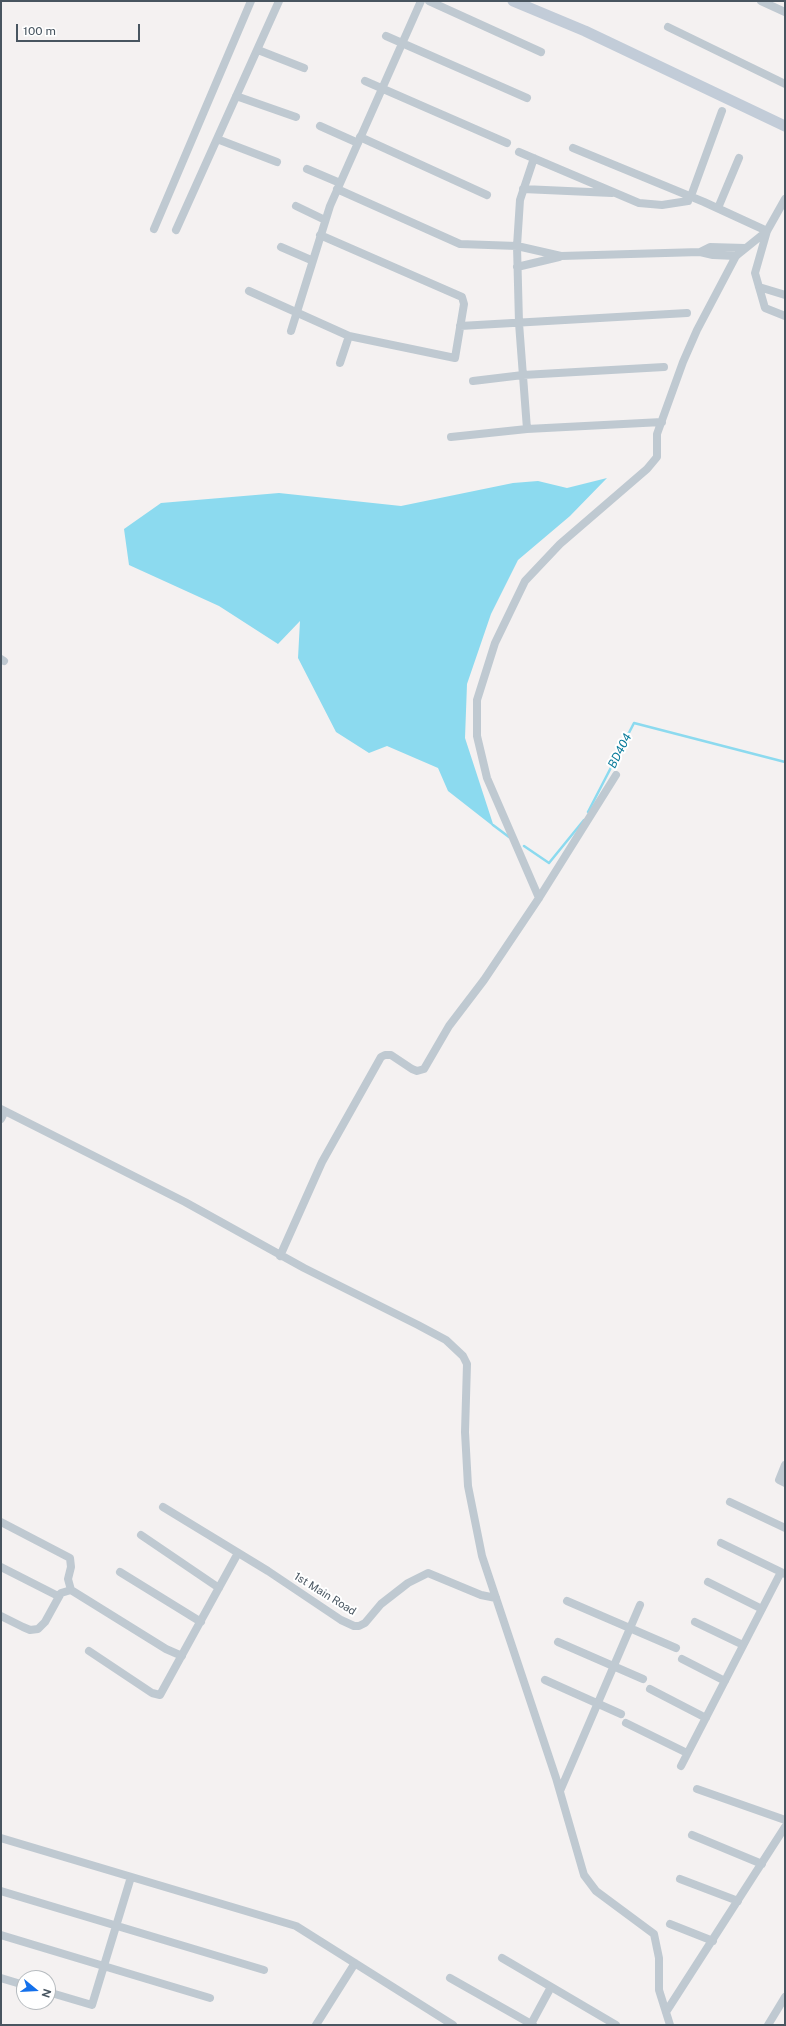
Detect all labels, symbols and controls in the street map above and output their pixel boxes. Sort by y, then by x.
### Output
scale bar [18,16,142,42]
text: 100 m [23,24,56,38]
water label: BD404 [605,731,635,771]
street label: 1st Main Road [292,1570,358,1618]
north arrow [16,1970,56,2010]
text: N [39,1987,54,1999]

